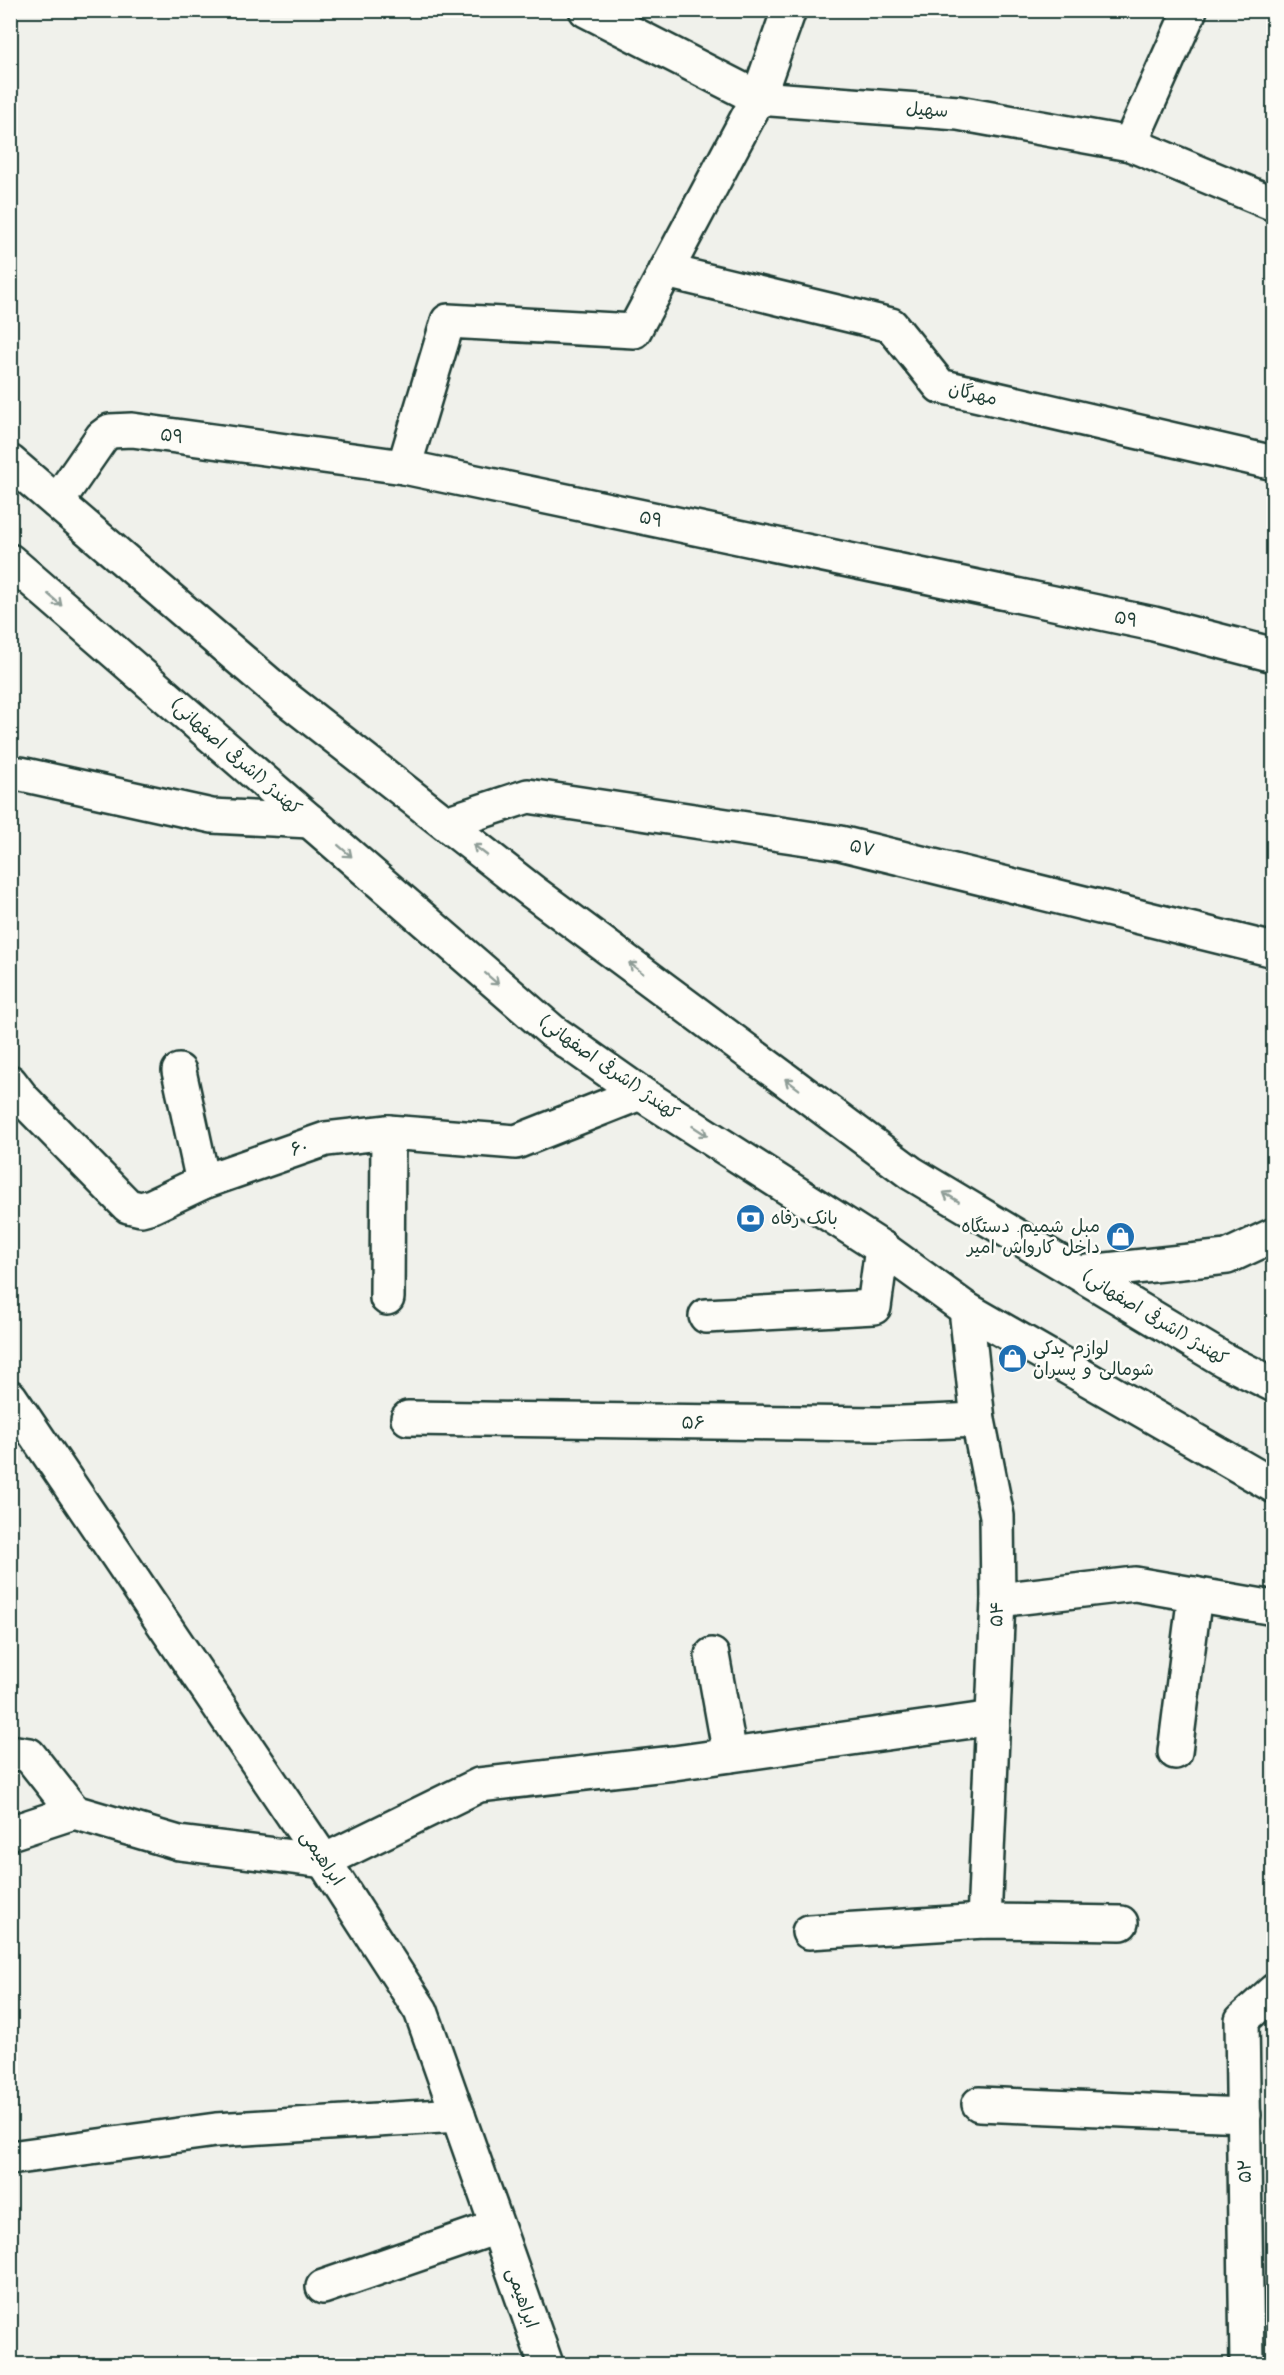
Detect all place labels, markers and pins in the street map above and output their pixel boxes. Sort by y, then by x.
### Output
bank icon: بانک رفاه [734,1202,766,1234]
place label: بانک رفاه [771,1206,838,1231]
place label: مبل شمیم. دستگاه داخل کارواش امیر [961,1214,1100,1260]
shop icon: مبل شمیم. دستگاه داخل کارواش امیر [1105,1220,1137,1252]
place label: لوازم یدکی شومالی و پسران [1033,1336,1154,1382]
shop icon: لوازم یدکی شومالی و پسران [996,1342,1028,1374]

